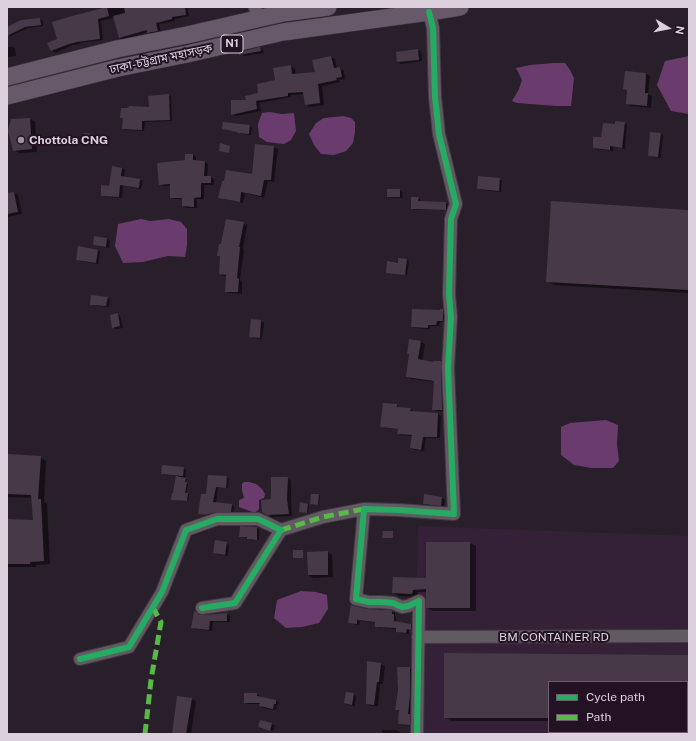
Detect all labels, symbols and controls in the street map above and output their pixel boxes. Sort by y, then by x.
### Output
north arrow [648,8,688,48]
text: N [673,25,686,35]
road number: N1 [221,35,243,53]
street label: ঢাকা-চট্টগ্রাম মহাসড়ক [108,41,214,77]
place label: Chottola CNG [29,133,108,147]
marker: Chottola CNG [16,135,26,145]
street label: BM CONTAINER RD [499,630,609,644]
legend [548,681,688,733]
text: Cycle path [586,690,645,704]
text: Path [586,710,612,724]

